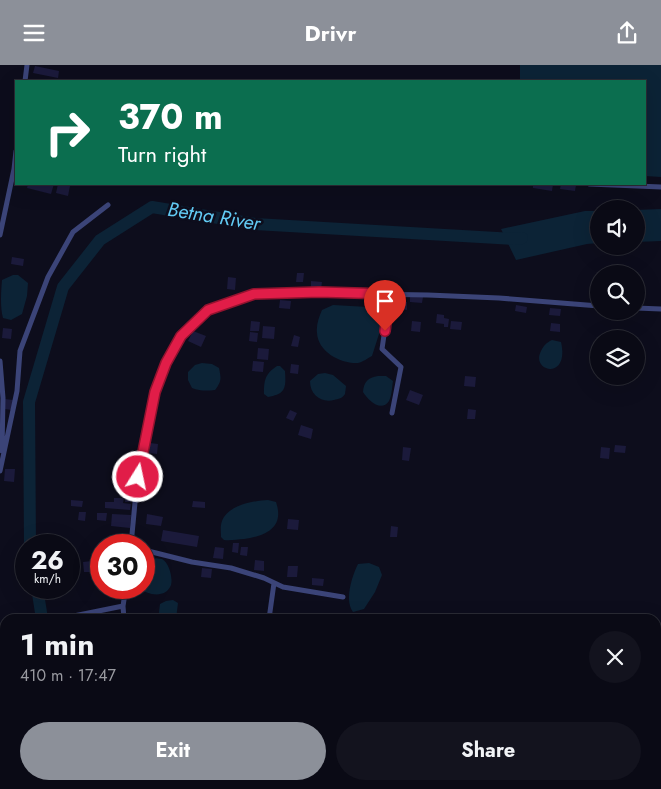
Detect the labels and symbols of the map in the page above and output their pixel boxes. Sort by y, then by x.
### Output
water label: Betna River [165,195,264,238]
pin [364,280,406,331]
position arrow [111,450,163,502]
speed limit sign: 30 [90,534,155,599]

